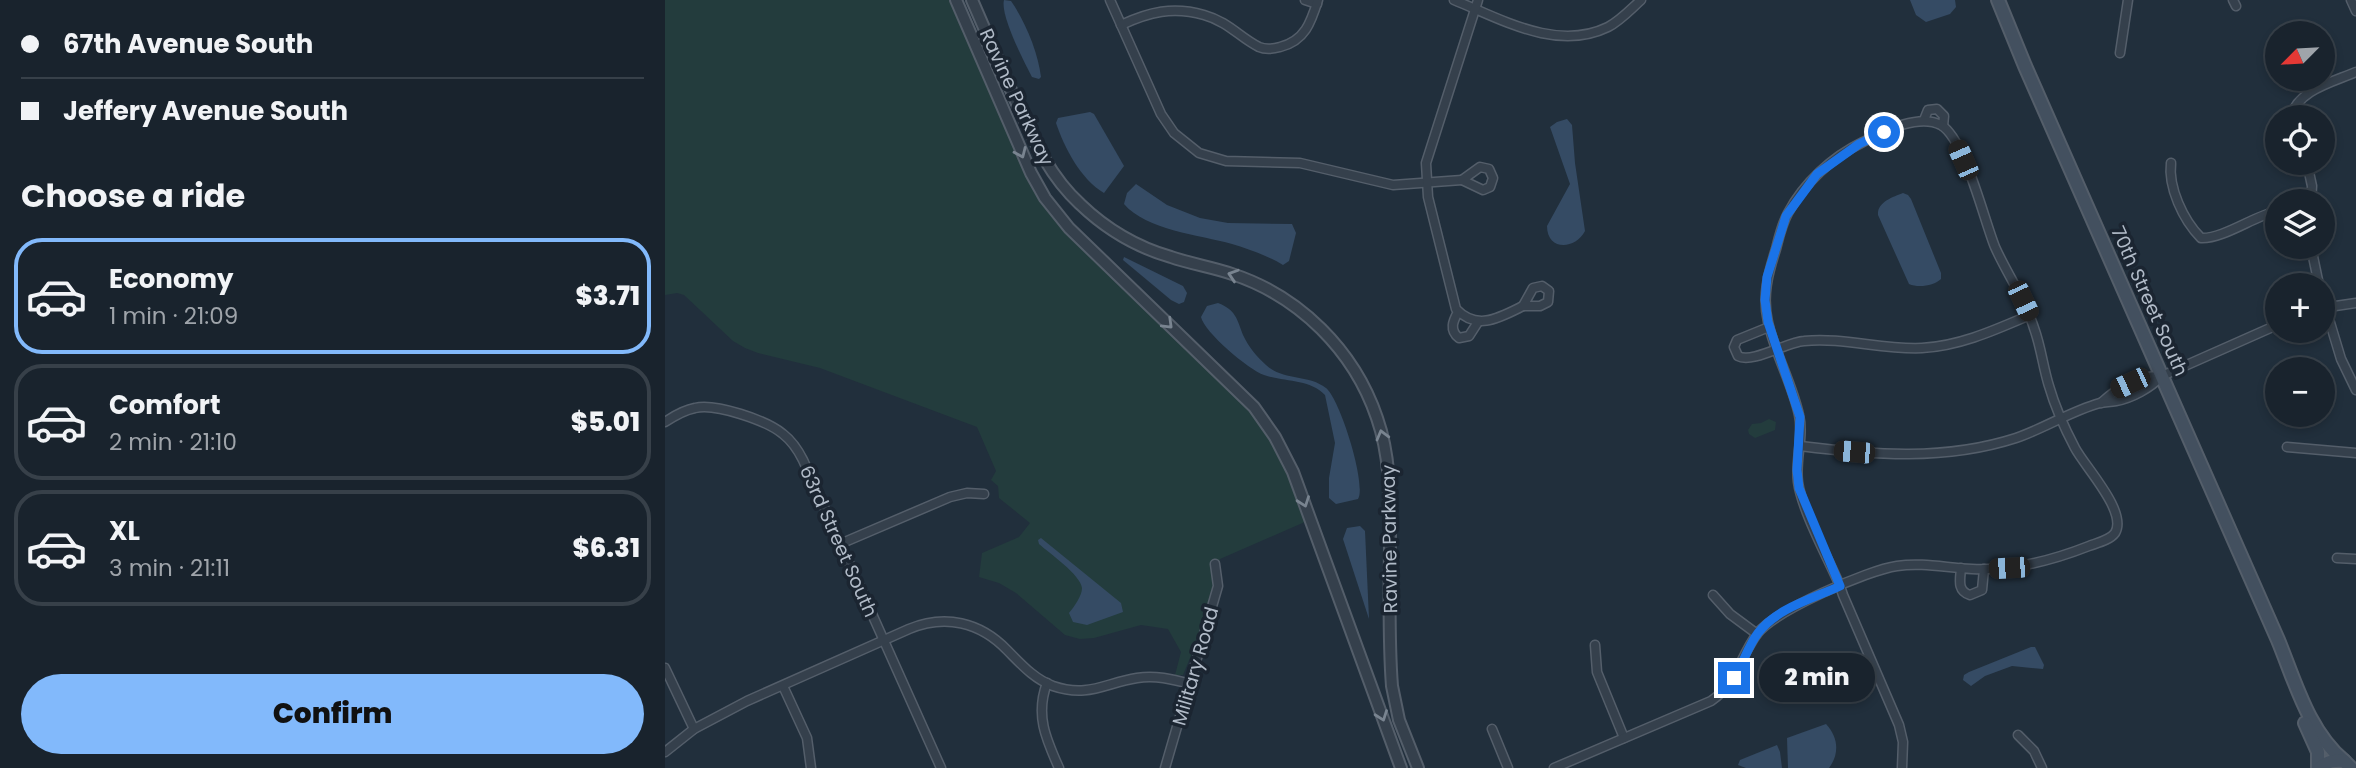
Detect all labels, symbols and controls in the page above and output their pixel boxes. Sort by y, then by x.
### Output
north arrow [2265,21,2335,91]
map controls [2265,21,2335,427]
street label: Ravine Parkway [973,24,1060,171]
text: 67th Avenue South [63,26,313,62]
text: Jeffery Avenue South [63,93,348,129]
button: locate [2265,105,2335,175]
route start [1868,116,1900,148]
car [1945,137,1982,183]
one-way arrow [1013,146,1027,158]
text: Choose a ride [21,173,245,218]
button: layers [2265,189,2335,259]
street label: 70th Street South [2104,222,2195,381]
text: Economy [109,261,233,297]
icon: car [25,265,88,328]
one-way arrow [1227,269,1240,283]
button: + [2265,273,2335,343]
text: $3.71 [575,278,640,314]
car [2005,278,2042,324]
text: 1 min · 21:09 [109,300,238,332]
one-way arrow [1160,315,1173,328]
button: − [2265,357,2335,427]
car [2107,365,2154,401]
text: Comfort [109,387,221,423]
icon: car [25,391,88,454]
text: $5.01 [571,404,640,440]
text: 2 min · 21:10 [109,426,237,458]
one-way arrow [1376,429,1391,441]
car [1833,440,1876,464]
street label: 63rd Street South [793,461,884,621]
street label: Ravine Parkway [1375,464,1404,614]
one-way arrow [1296,495,1310,507]
text: XL [109,513,140,549]
icon: car [25,517,88,580]
text: $6.31 [573,530,640,566]
text: 3 min · 21:11 [109,552,230,584]
car [1988,556,2031,580]
street label: Military Road [1166,604,1225,729]
callout: 2 min [1759,654,1874,702]
text: 2 min [1785,661,1849,693]
route end [1718,662,1750,694]
button: Confirm [21,674,644,754]
one-way arrow [1374,709,1388,721]

